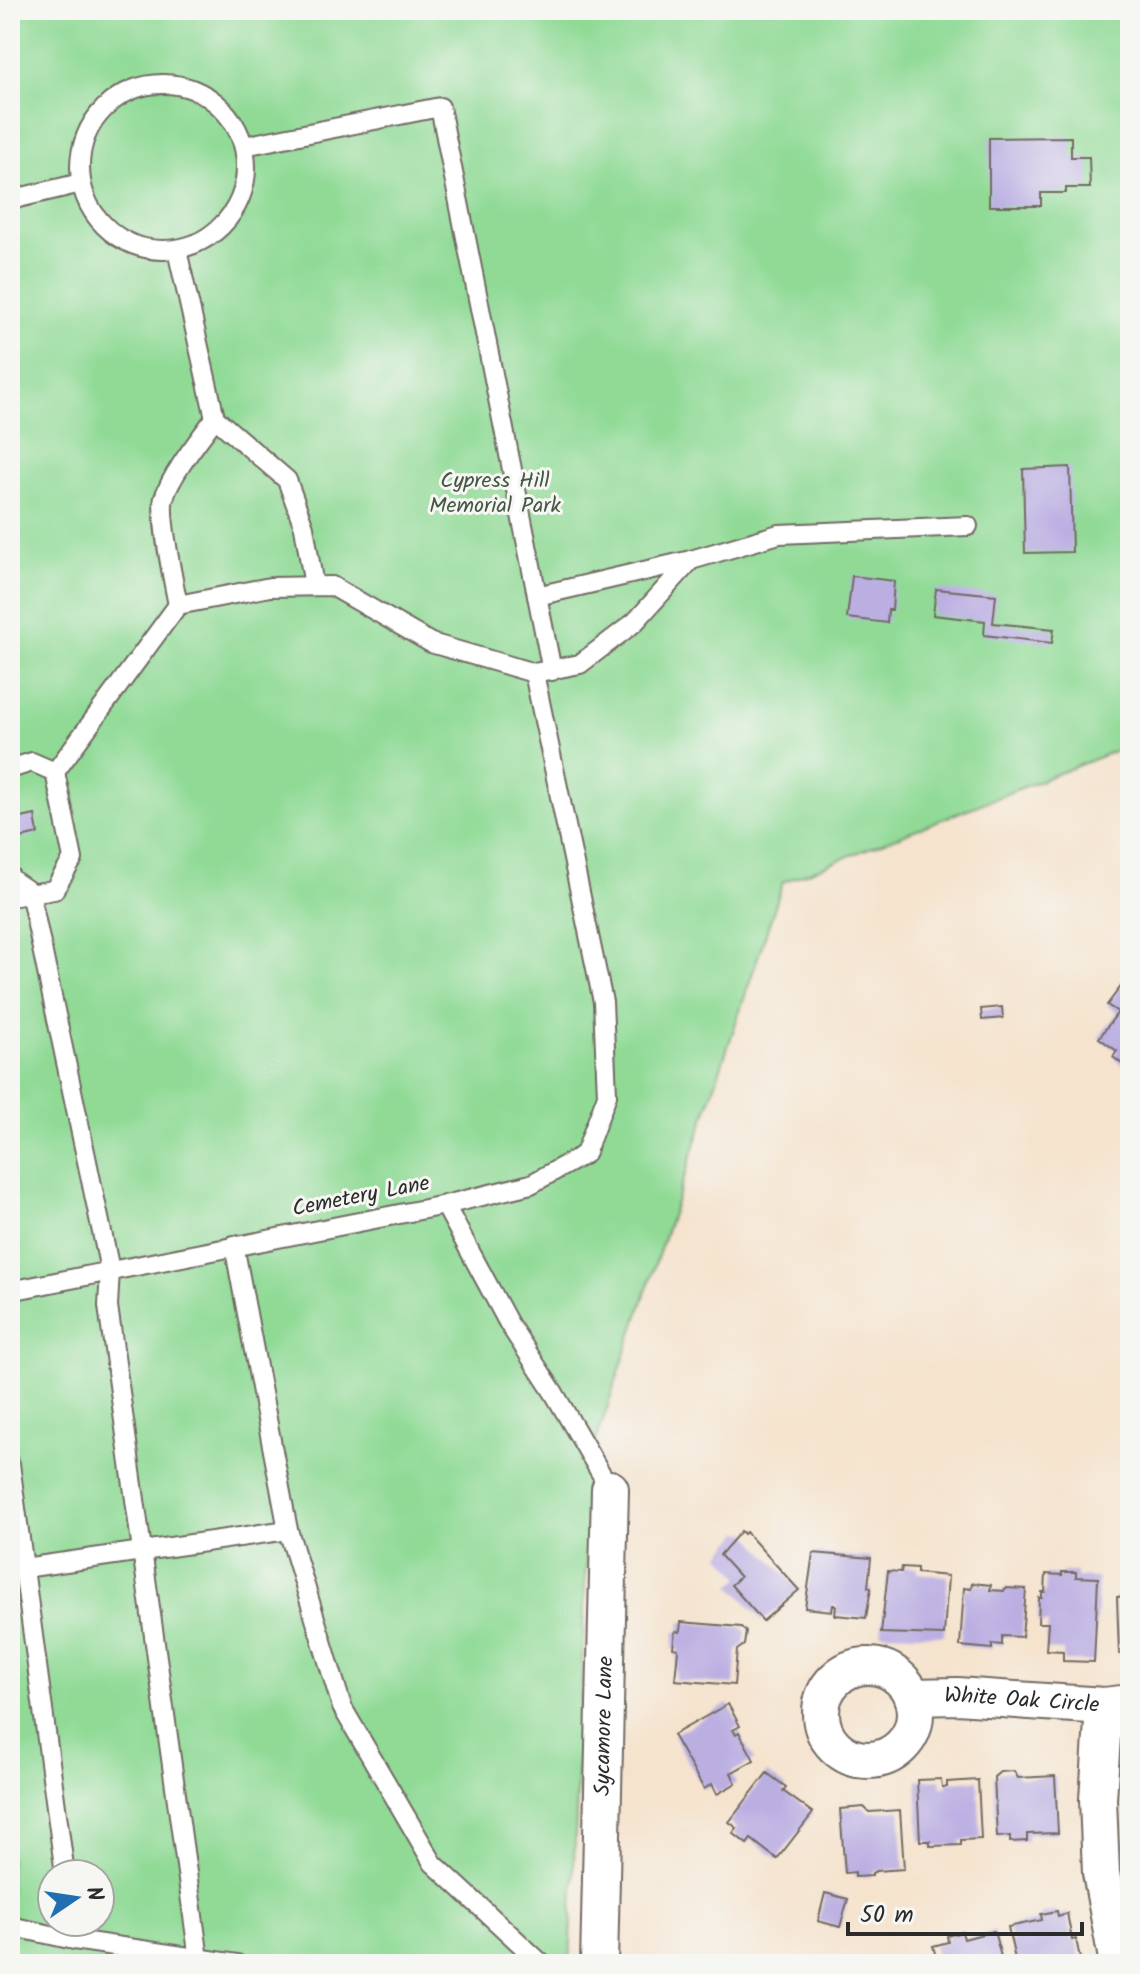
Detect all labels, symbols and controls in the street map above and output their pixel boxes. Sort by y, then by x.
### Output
park label: Cypress Hill Memorial Park [429,464,562,524]
street label: Cemetery Lane [289,1167,433,1227]
street label: Sycamore Lane [585,1656,624,1796]
street label: White Oak Circle [944,1678,1101,1723]
north arrow [36,1858,116,1938]
text: N [74,1883,112,1905]
scale bar [848,1886,1082,1936]
text: 50 m [860,1896,914,1935]

